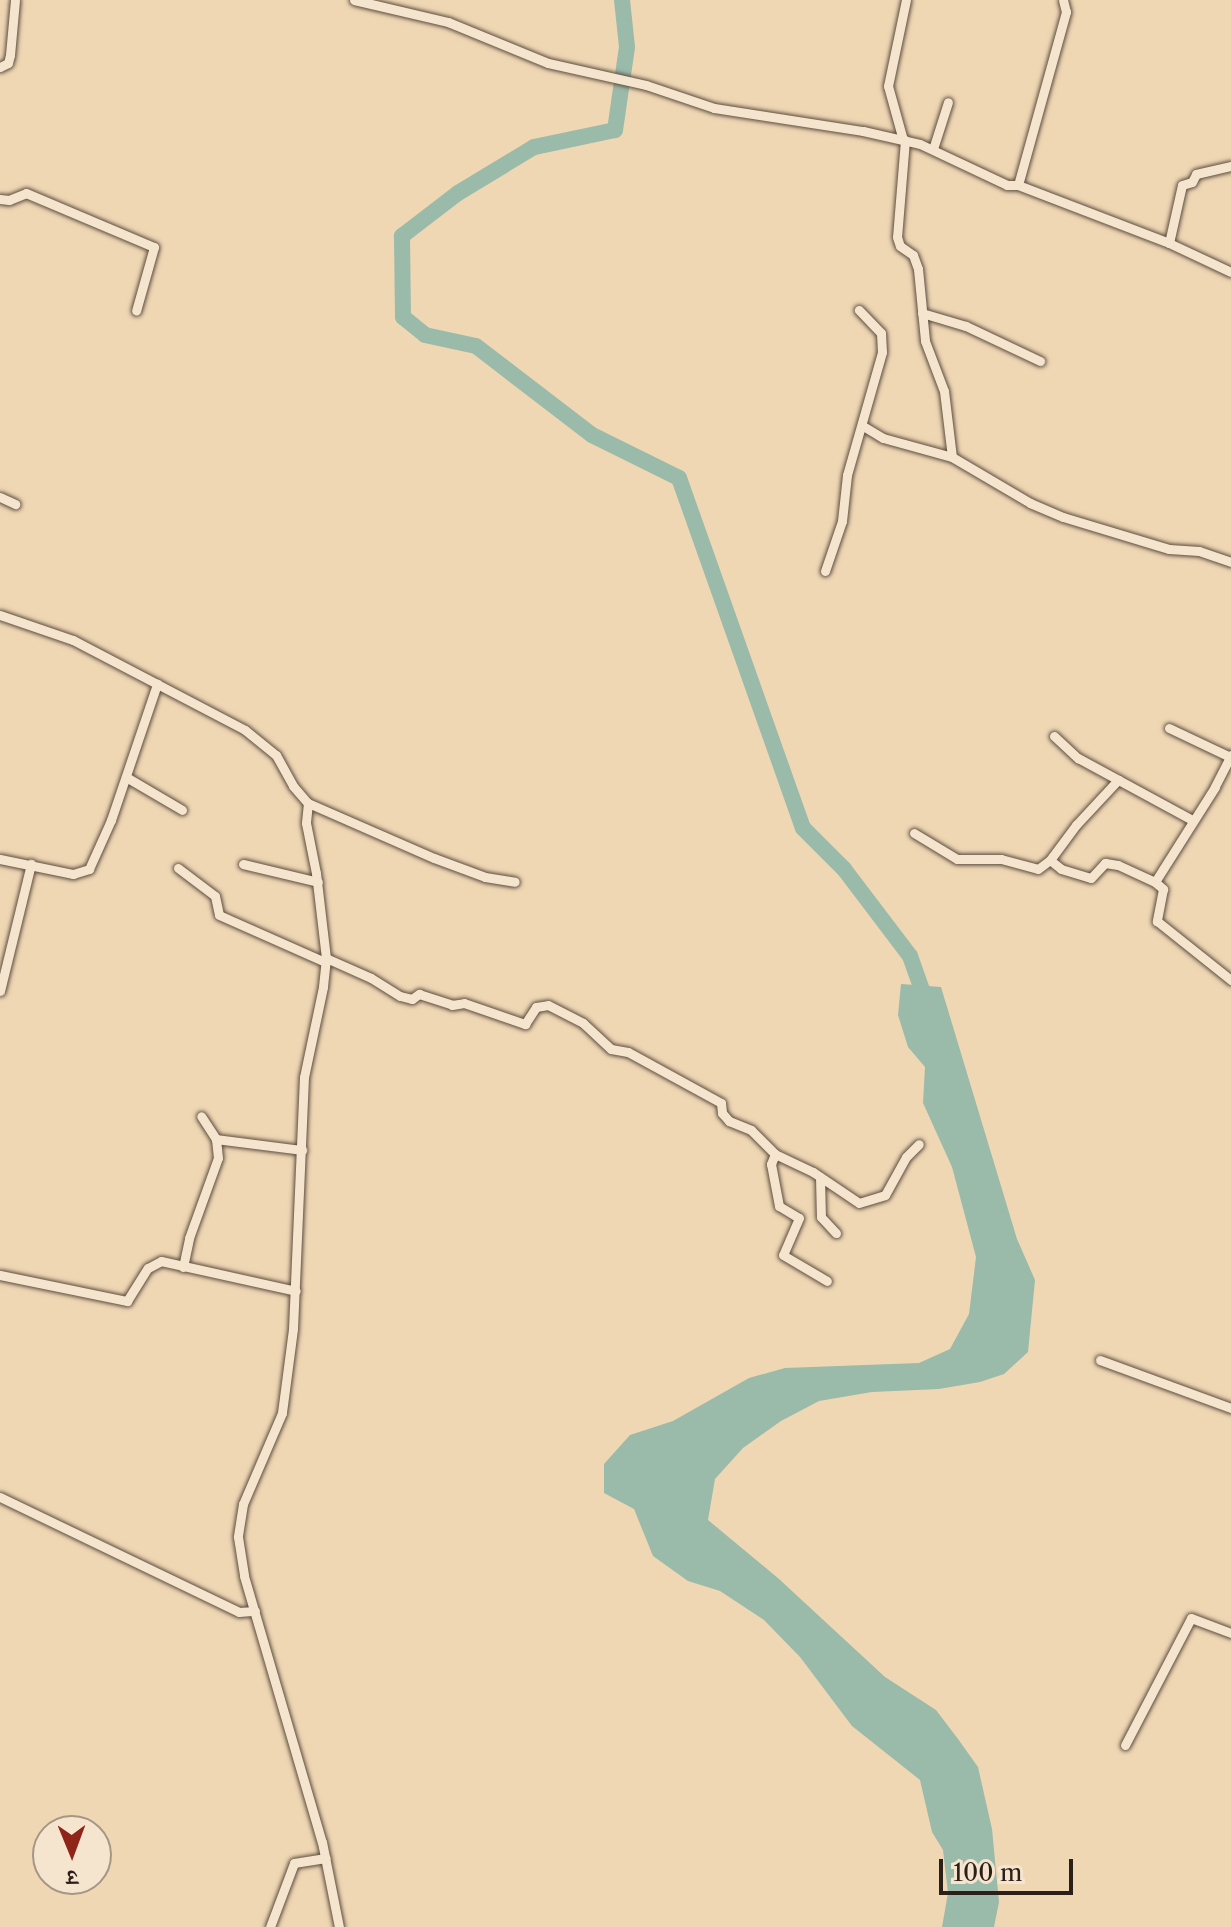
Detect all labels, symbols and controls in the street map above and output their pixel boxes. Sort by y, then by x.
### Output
north arrow [32,1815,112,1895]
scale bar [943,1843,1077,1893]
text: 100 m [953,1858,1022,1887]
text: उ [67,1864,78,1891]

